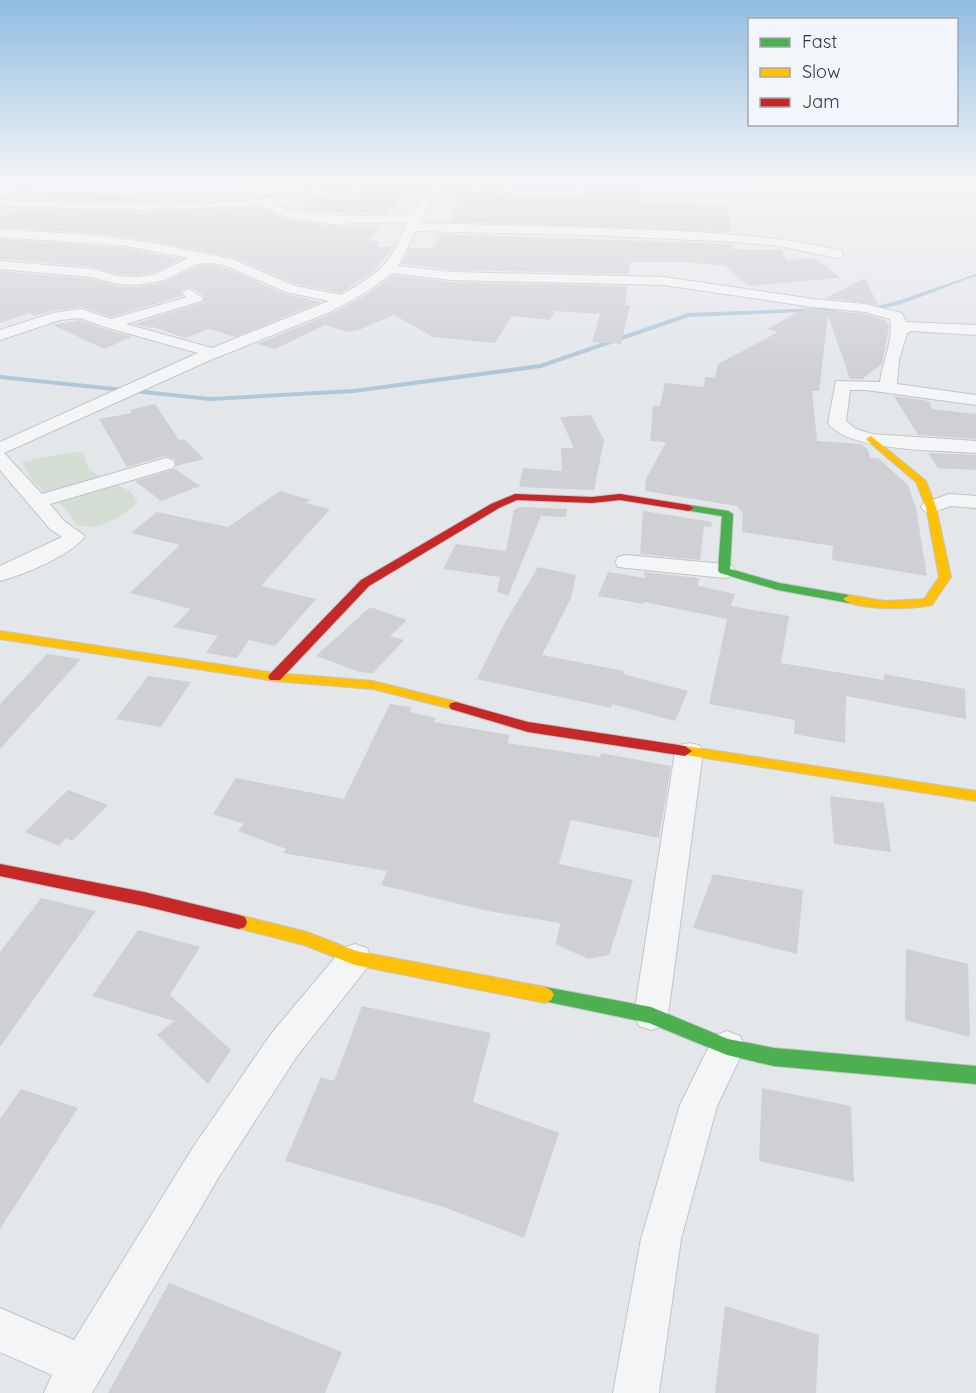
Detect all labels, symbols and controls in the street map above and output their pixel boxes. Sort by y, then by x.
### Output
legend [748,18,958,126]
text: Fast [802,30,837,53]
text: Slow [802,60,840,83]
text: Jam [802,90,840,113]

